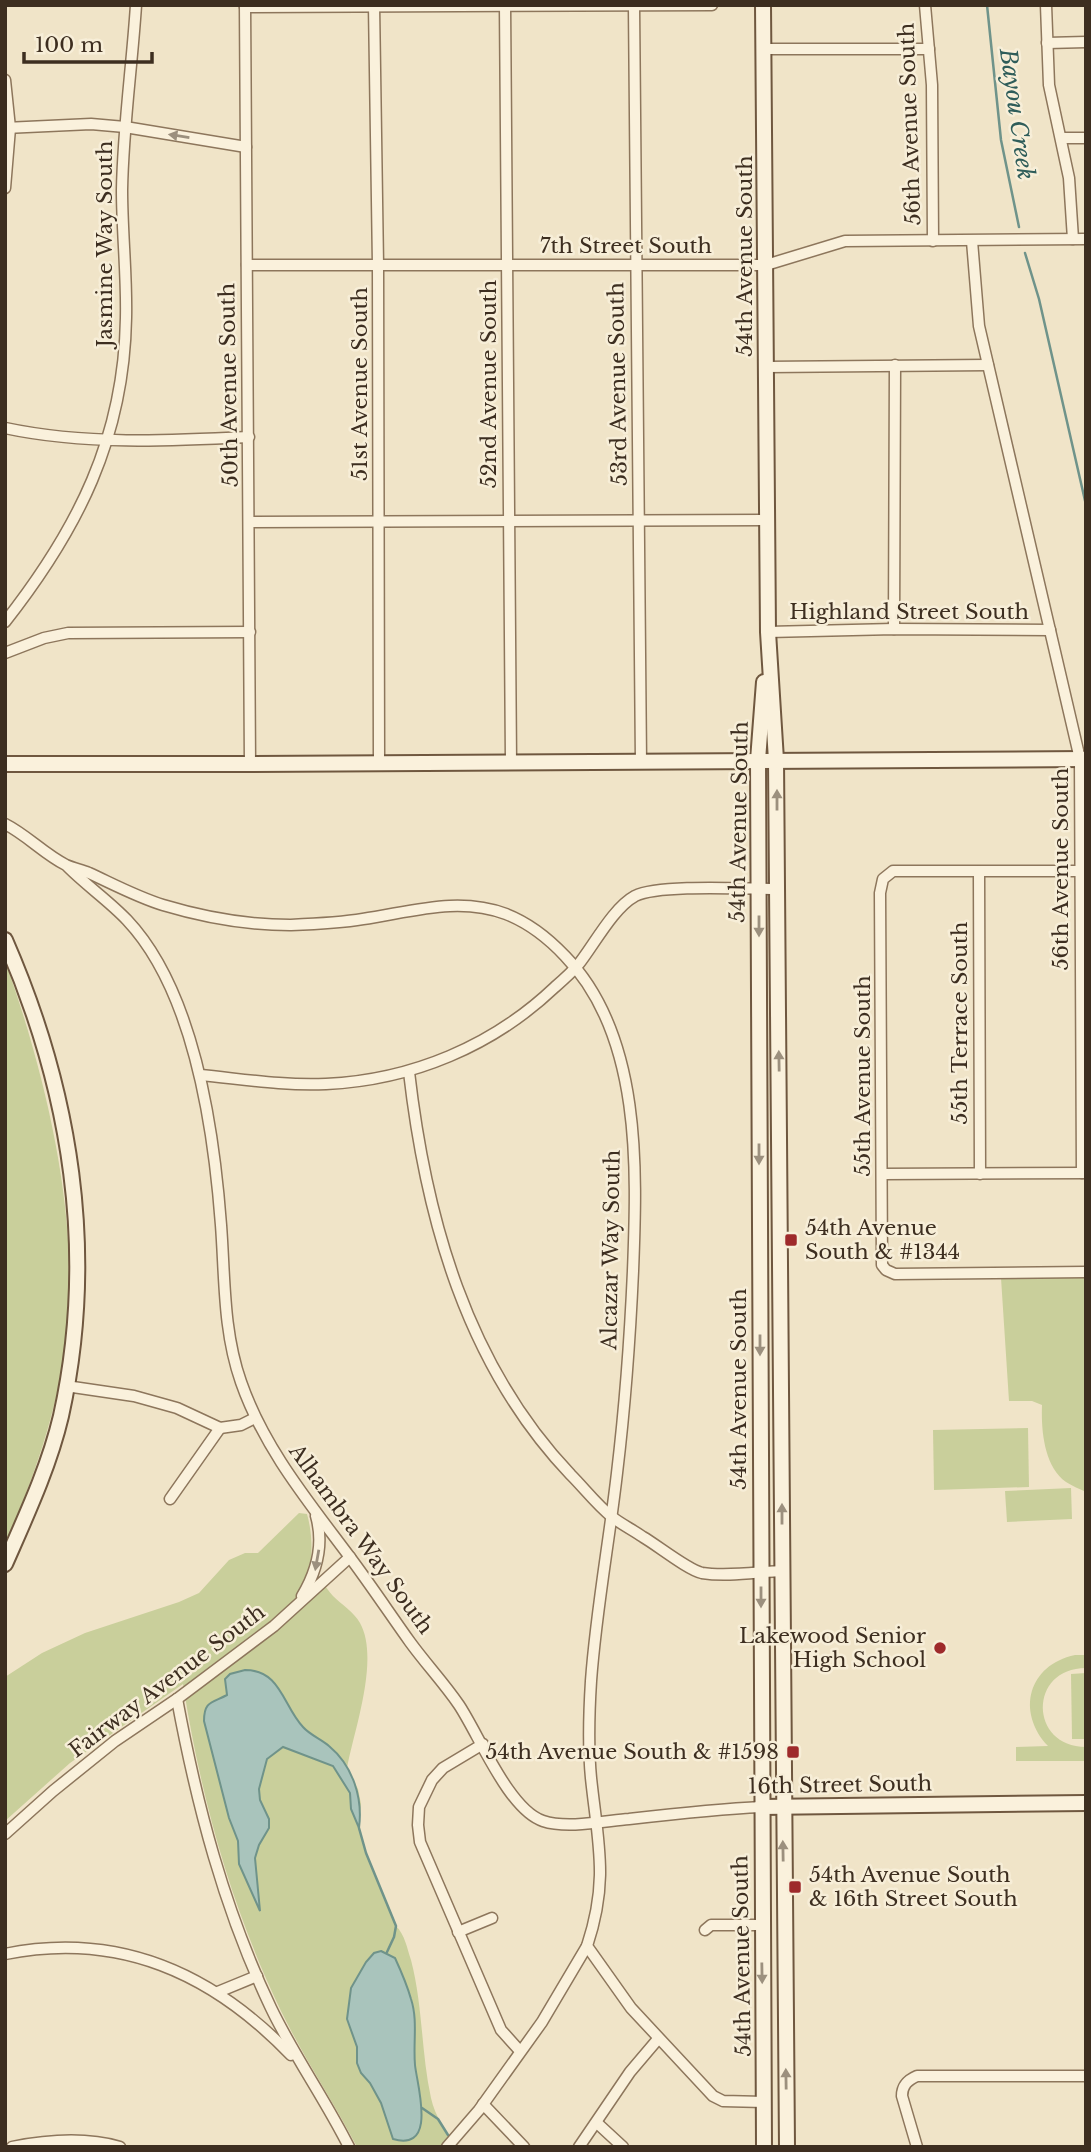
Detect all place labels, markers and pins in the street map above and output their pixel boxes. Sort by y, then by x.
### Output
place label: 54th Avenue South & #1344 [805,1215,960,1265]
marker: 54th Avenue South & #1344 [783,1232,799,1248]
place label: Lakewood Senior High School [739,1623,926,1673]
marker: Lakewood Senior High School [932,1640,948,1656]
place label: 54th Avenue South & #1598 [485,1739,779,1765]
marker: 54th Avenue South & #1598 [785,1744,801,1760]
place label: 54th Avenue South & 16th Street South [809,1862,1018,1912]
marker: 54th Avenue South & 16th Street South [787,1879,803,1895]

